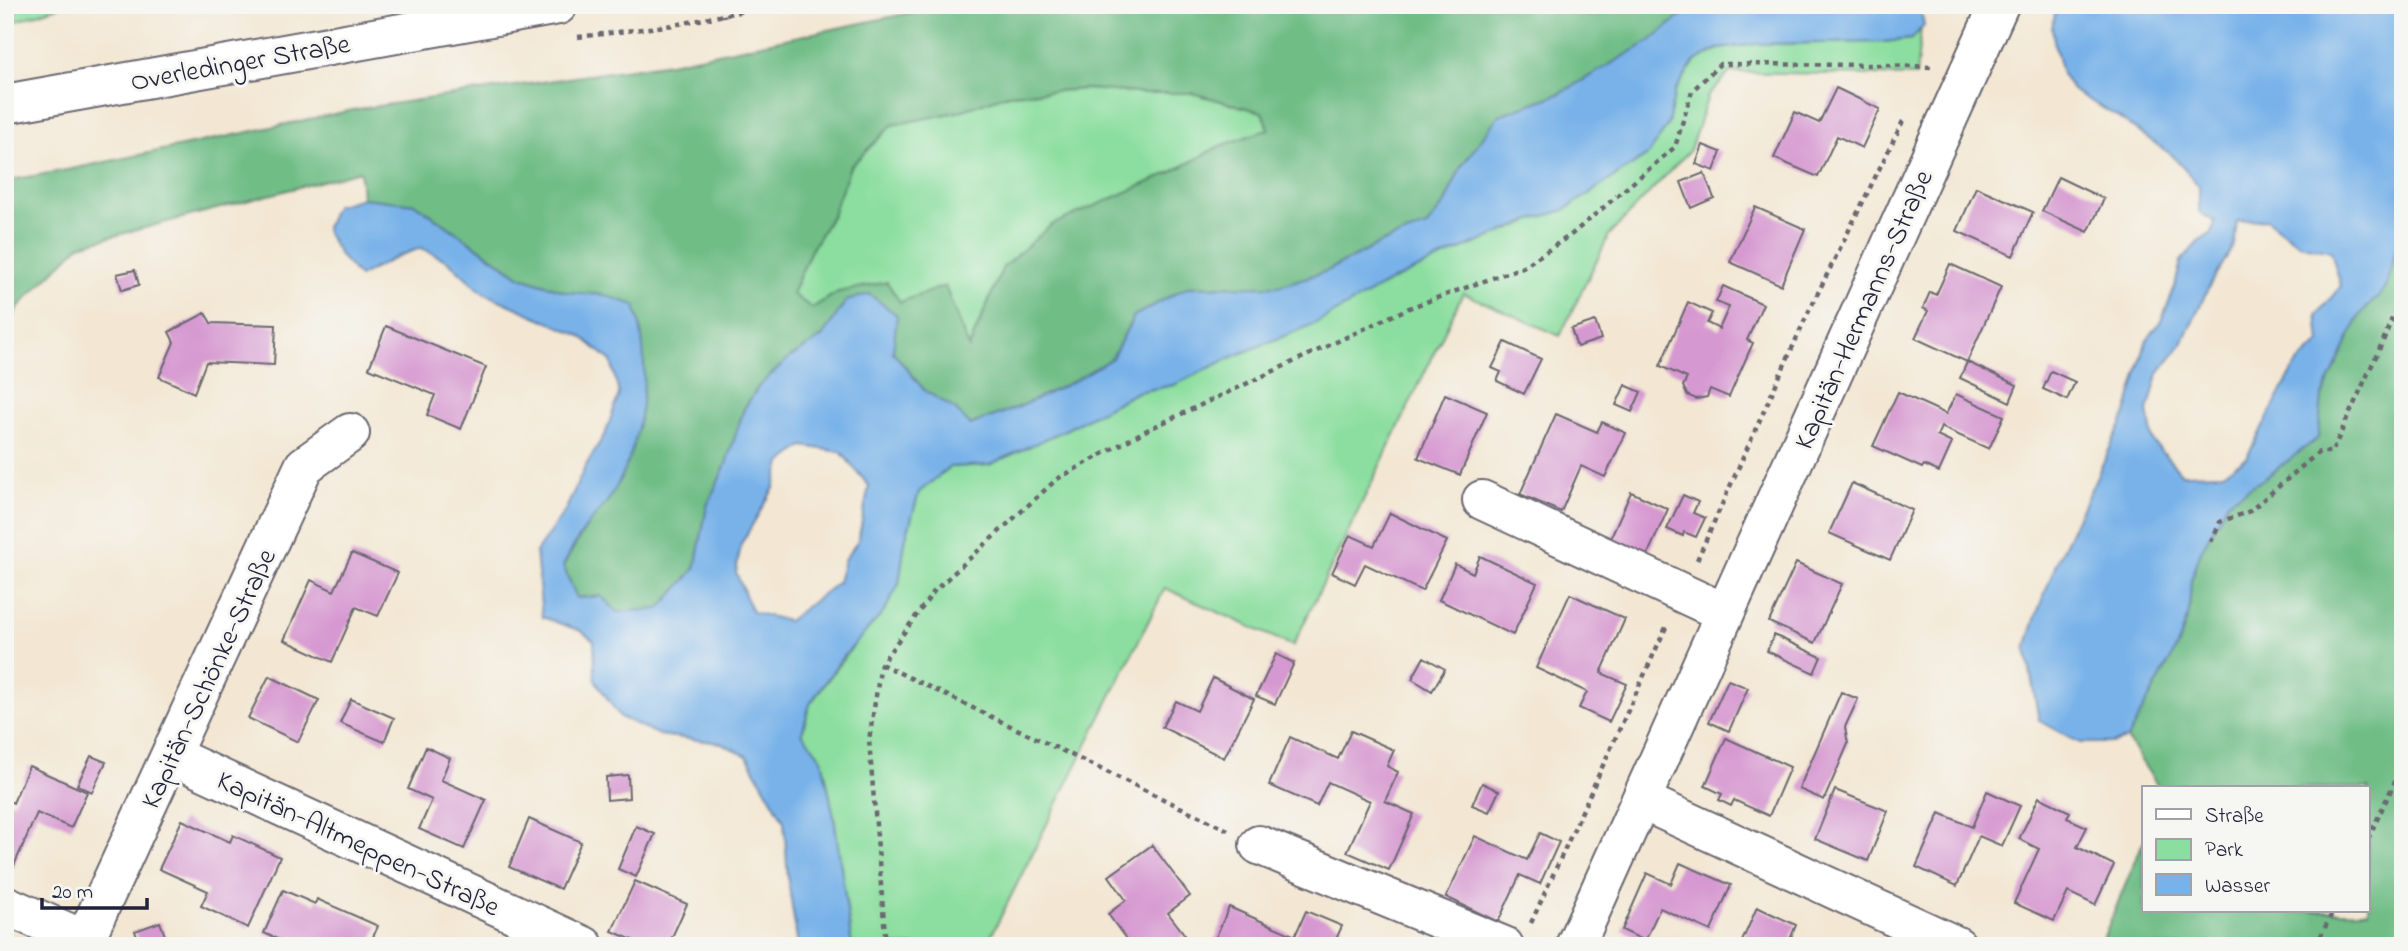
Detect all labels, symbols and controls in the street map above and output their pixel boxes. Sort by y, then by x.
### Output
street label: Overledinger Straße [128,25,354,104]
street label: Kapitän-Hermanns-Straße [1785,164,1946,457]
street label: Kapitän-Schönke-Straße [132,542,289,816]
street label: Kapitän-Altmeppen-Straße [209,761,506,929]
legend [2142,786,2370,912]
text: Straße [2205,802,2264,832]
text: Park [2205,836,2244,866]
scale bar [42,867,147,911]
text: Wasser [2205,872,2270,902]
text: 20 m [52,878,93,908]

